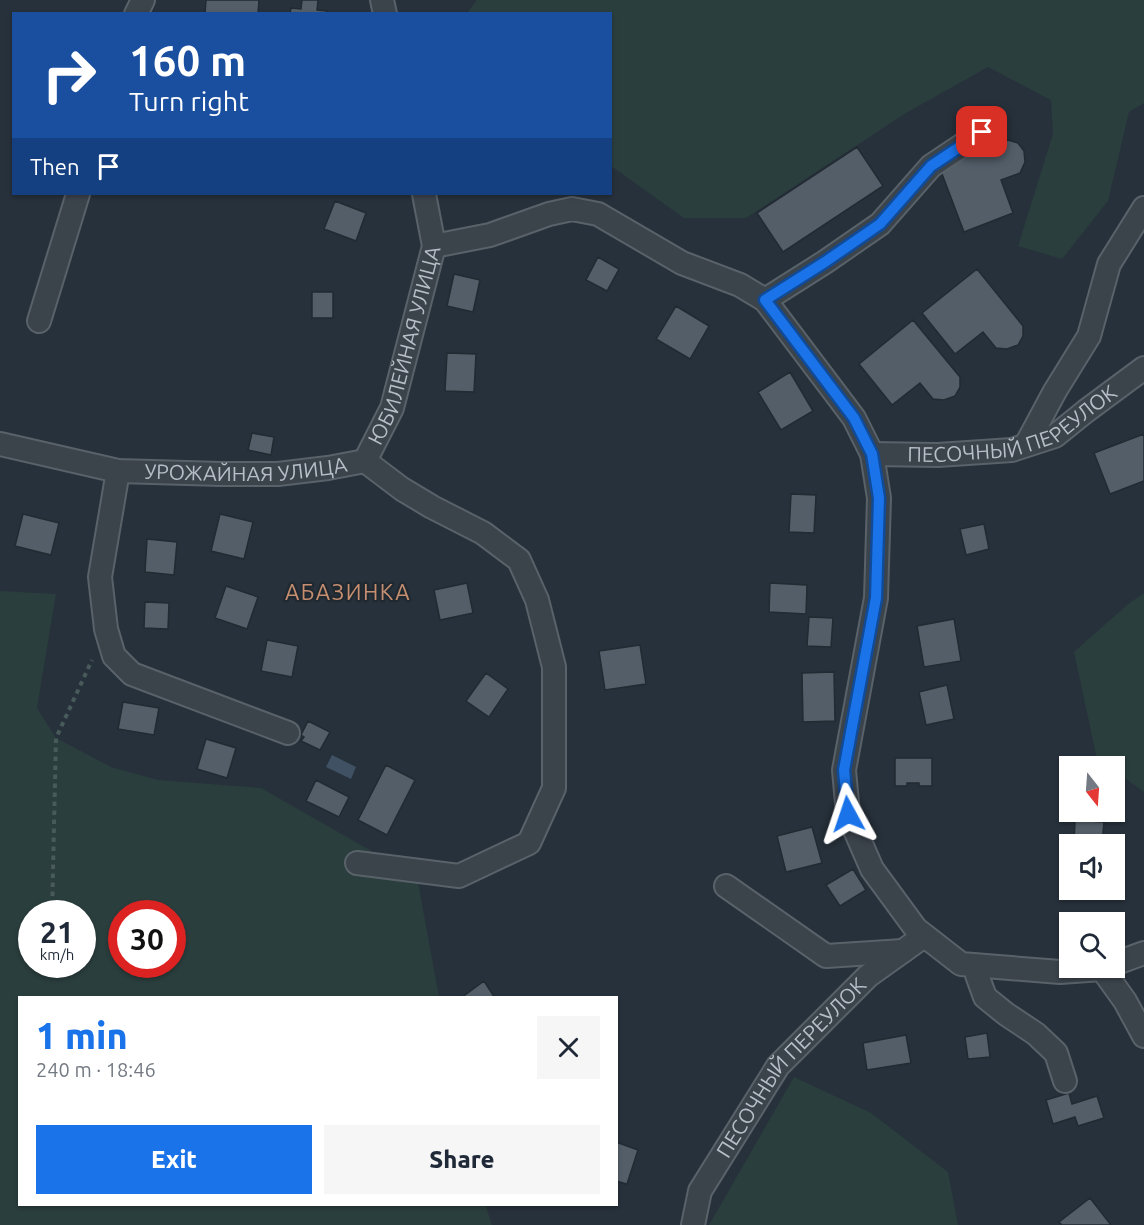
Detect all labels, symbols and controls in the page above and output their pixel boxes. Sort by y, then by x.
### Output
icon: right [30,36,108,114]
text: 160 m [129,37,246,84]
text: Turn right [129,86,249,116]
pin [956,106,1007,157]
icon: arrive [965,115,998,148]
icon: arrive [92,150,125,183]
text: Then [30,154,80,179]
street label: ЮБИЛЕЙНАЯ УЛИЦА [362,243,445,448]
street label: ПЕСОЧНЫЙ ПЕРЕУЛОК [907,379,1121,466]
street label: УРОЖАЙНАЯ УЛИЦА [144,452,349,485]
district label: АБАЗИНКА [285,579,411,604]
north arrow [1059,756,1125,822]
map controls [1059,756,1125,978]
position arrow [816,782,880,846]
button: sound [1059,834,1125,900]
speed limit sign: 30 [108,900,186,978]
button: search [1059,912,1125,978]
text: 21 [40,915,74,949]
text: km/h [40,946,74,963]
street label: ПЕСОЧНЫЙ ПЕРЕУЛОК [711,972,870,1162]
text: 1 min [36,1015,128,1056]
button: close [537,1016,600,1079]
text: 240 m · 18:46 [36,1058,156,1081]
button: Exit [36,1125,312,1194]
button: Share [324,1125,600,1194]

